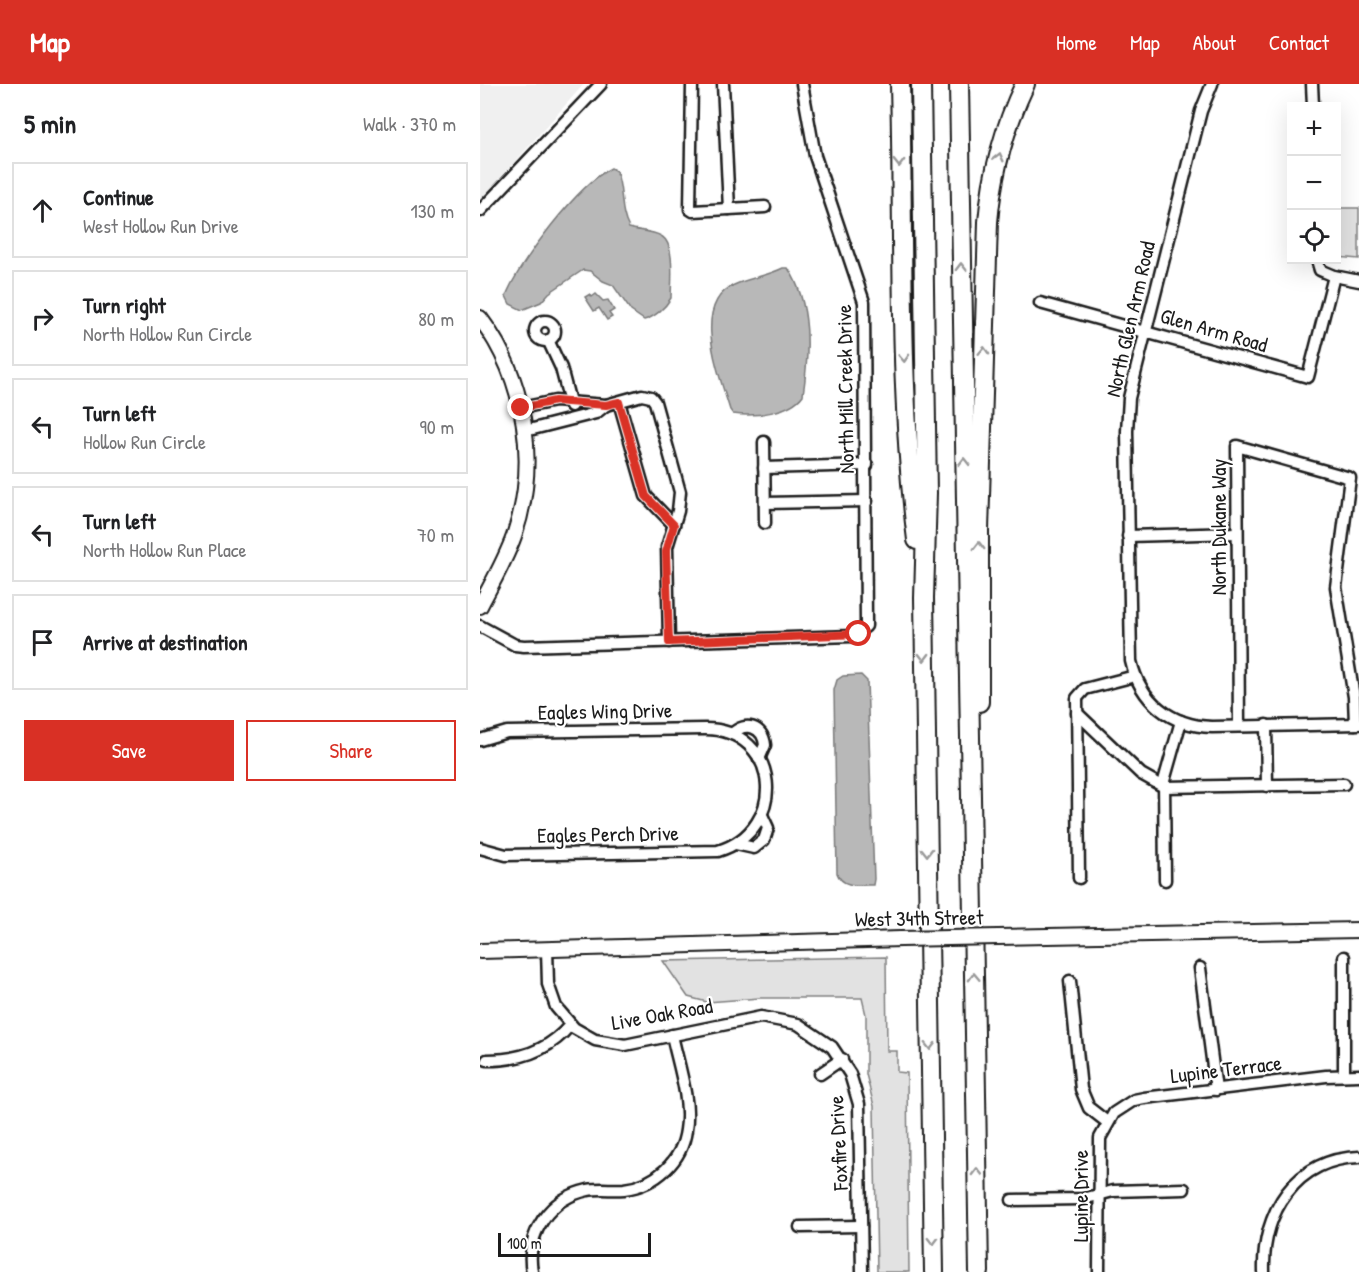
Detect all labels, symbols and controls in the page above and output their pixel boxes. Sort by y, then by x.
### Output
text: Map [30,23,70,61]
text: Home [1056,28,1097,57]
text: Map [1130,28,1160,57]
text: About [1193,28,1236,57]
text: Contact [1269,28,1329,57]
map controls [1287,102,1341,264]
button: + [1287,102,1341,156]
text: 5 min [24,106,76,141]
text: Walk · 370 m [363,110,456,137]
one-way arrow [991,152,1004,162]
button: − [1287,156,1341,210]
one-way arrow [893,159,906,168]
text: Continue [83,182,154,212]
icon: ahead [26,194,59,227]
text: 130 m [411,197,454,224]
button: locate [1287,210,1341,264]
text: West Hollow Run Drive [83,212,239,239]
street label: North Glen Arm Road [1098,238,1162,400]
one-way arrow [955,262,967,271]
text: Turn right [83,290,166,320]
street label: Glen Arm Road [1157,301,1271,359]
icon: right [26,302,59,335]
street label: North Mill Creek Drive [829,304,861,474]
text: 80 m [418,305,454,332]
text: North Hollow Run Circle [83,320,252,347]
one-way arrow [978,347,990,356]
one-way arrow [897,354,910,363]
route end [507,394,533,420]
text: Turn left [83,398,156,428]
icon: left [26,410,59,443]
text: 90 m [420,413,454,440]
text: Hollow Run Circle [83,428,206,455]
one-way arrow [958,457,970,466]
street label: North Dukane Way [1204,459,1233,595]
text: Turn left [83,506,156,536]
icon: left [26,518,59,551]
text: 70 m [417,521,454,548]
text: North Hollow Run Place [83,536,246,563]
one-way arrow [973,542,985,551]
route start [845,620,871,646]
icon: arrive [26,626,59,659]
text: Arrive at destination [83,627,248,657]
one-way arrow [918,652,931,661]
street label: Eagles Wing Drive [537,695,673,727]
button: Save [24,720,234,781]
button: Share [246,720,456,781]
street label: Eagles Perch Drive [537,818,679,850]
one-way arrow [921,847,933,856]
street label: West 34th Street [855,902,984,934]
one-way arrow [968,972,980,981]
street label: Live Oak Road [609,991,715,1037]
one-way arrow [924,1042,936,1051]
street label: Lupine Terrace [1169,1048,1283,1090]
street label: Foxfire Drive [821,1095,855,1192]
street label: Lupine Drive [1066,1150,1095,1242]
one-way arrow [971,1167,983,1176]
scale bar [498,1230,651,1258]
text: 100 m [507,1232,542,1254]
one-way arrow [927,1237,940,1246]

